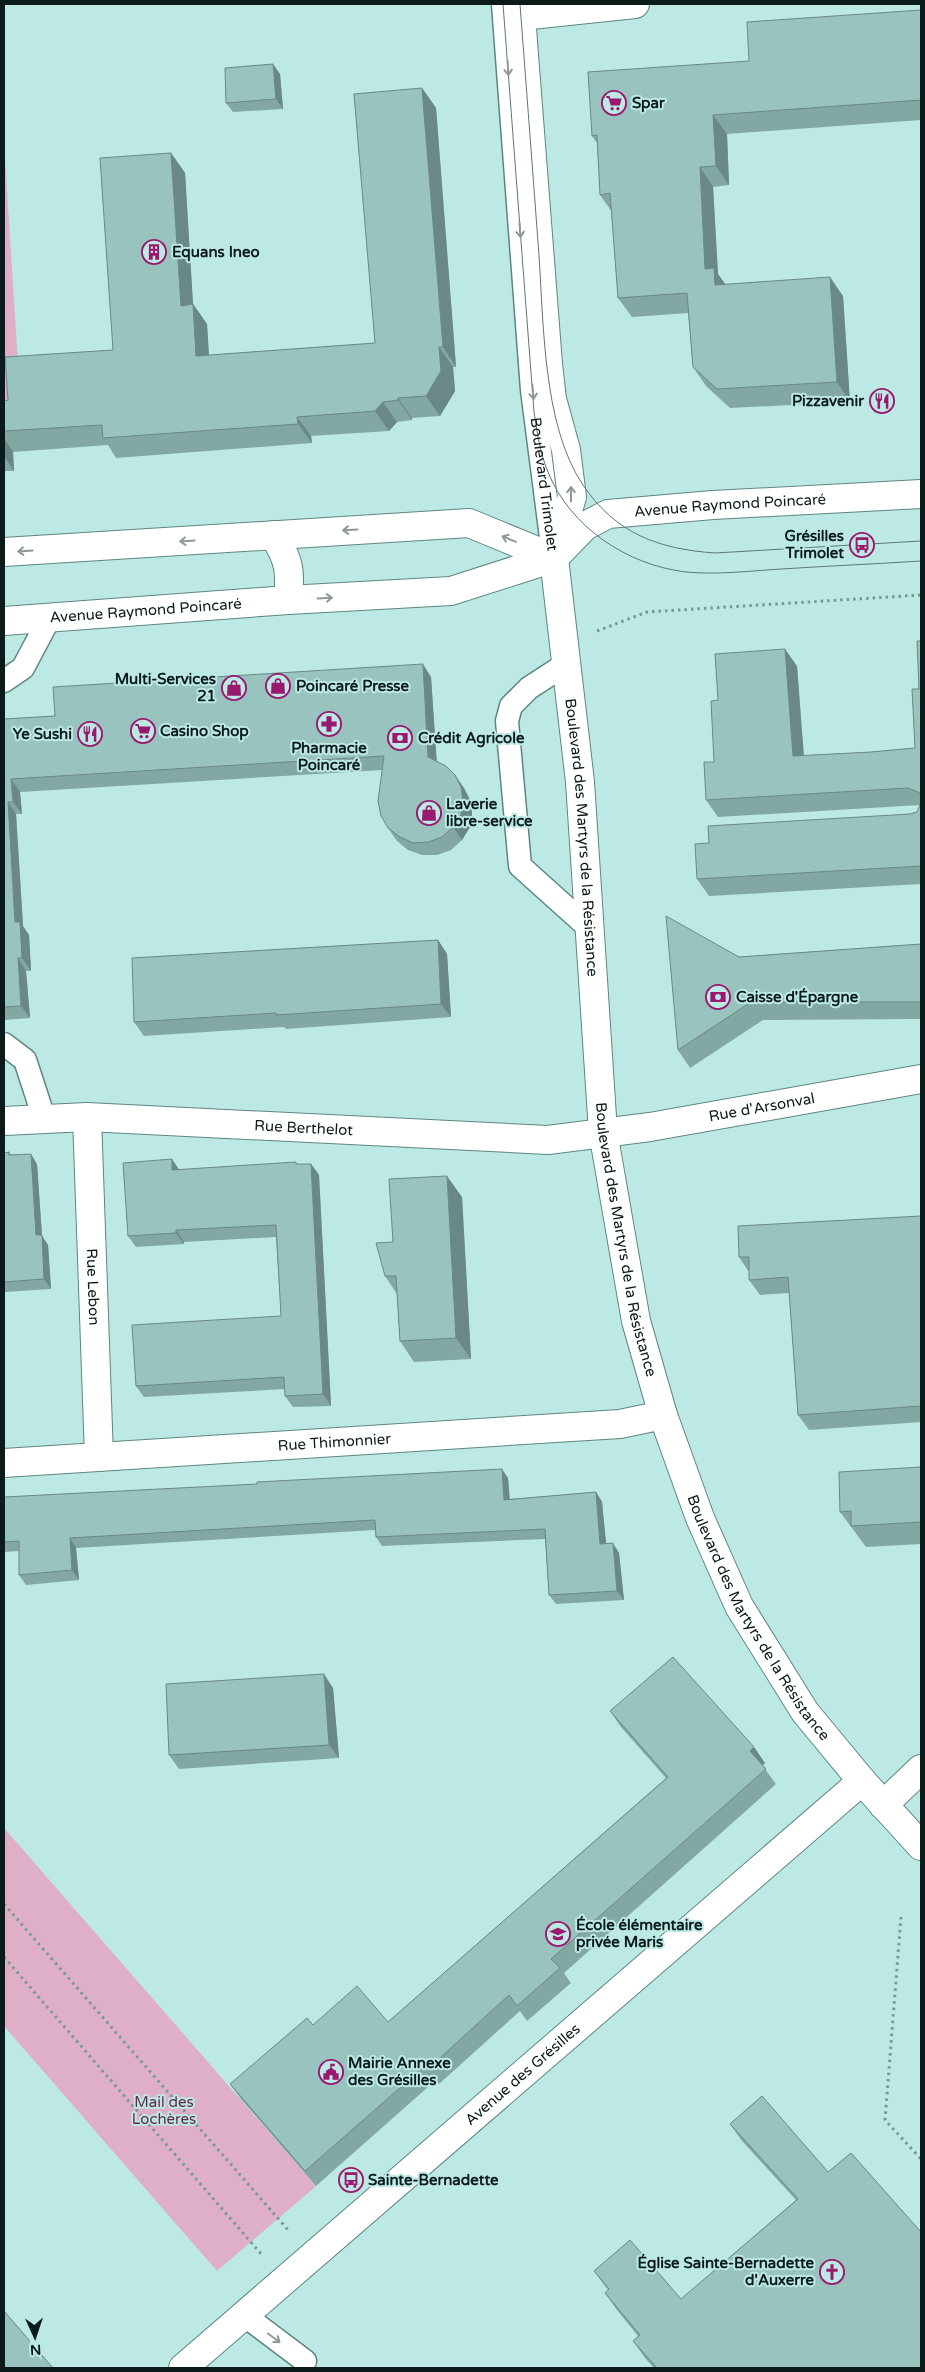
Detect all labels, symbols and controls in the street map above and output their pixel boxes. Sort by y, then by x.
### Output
one-way arrow [504,60,513,76]
supermarket icon: Spar [601,90,627,116]
place label: Spar [632,94,665,113]
one-way arrow [516,222,525,238]
building icon: Equans Ineo [141,239,167,265]
place label: Equans Ineo [172,243,260,262]
one-way arrow [528,384,537,400]
restaurant icon: Pizzavenir [869,388,895,414]
place label: Pizzavenir [792,392,864,410]
street label: Boulevard Trimolet [527,416,562,552]
one-way arrow [566,486,576,502]
street label: Avenue Raymond Poincaré [633,490,826,521]
one-way arrow [342,526,358,535]
place label: Grésilles Trimolet [784,527,844,562]
bus stop icon: Grésilles Trimolet [849,532,875,558]
one-way arrow [502,534,517,544]
one-way arrow [180,536,196,545]
one-way arrow [17,546,33,555]
street label: Avenue Raymond Poincaré [49,594,242,627]
one-way arrow [317,594,333,603]
place label: Multi-Services 21 [115,670,216,705]
shop icon: Poincaré Presse [265,673,291,699]
shop icon: Multi-Services 21 [221,675,247,701]
place label: Poincaré Presse [296,677,410,695]
street label: Boulevard des Martyrs de la Résistance [561,697,602,977]
pharmacy icon: Pharmacie Poincaré [316,711,342,737]
supermarket icon: Casino Shop [130,718,156,744]
restaurant icon: Ye Sushi [77,721,103,747]
place label: Casino Shop [160,722,249,741]
place label: Ye Sushi [13,725,72,743]
bank icon: Crédit Agricole [387,725,413,751]
place label: Crédit Agricole [418,729,525,748]
place label: Pharmacie Poincaré [291,739,367,774]
place label: Laverie libre-service [446,795,533,830]
shop icon: Laverie libre-service [416,800,442,826]
bank icon: Caisse d'Épargne [705,984,731,1010]
place label: Caisse d'Épargne [736,987,859,1007]
street label: Rue d'Arsonval [707,1089,816,1125]
street label: Boulevard des Martyrs de la Résistance [592,1102,661,1379]
street label: Rue Berthelot [254,1116,354,1139]
street label: Rue Lebon [83,1248,103,1326]
street label: Rue Thimonnier [277,1430,392,1455]
street label: Boulevard des Martyrs de la Résistance [683,1492,834,1744]
place label: École élémentaire privée Maris [576,1915,703,1952]
school or university icon: École élémentaire privée Maris [545,1921,571,1947]
street label: Avenue des Grésilles [461,2020,584,2129]
place label: Mairie Annexe des Grésilles [348,2054,451,2089]
public building icon: Mairie Annexe des Grésilles [318,2059,344,2085]
park label: Mail des Lochères [132,2093,196,2128]
bus stop icon: Sainte-Bernadette [338,2167,364,2193]
place label: Sainte-Bernadette [368,2171,499,2189]
place label: Église Sainte-Bernadette d'Auxerre [638,2253,815,2289]
church icon: Église Sainte-Bernadette d'Auxerre [819,2259,845,2285]
north arrow [10,2312,60,2362]
one-way arrow [267,2333,281,2343]
text: N [30,2341,42,2358]

